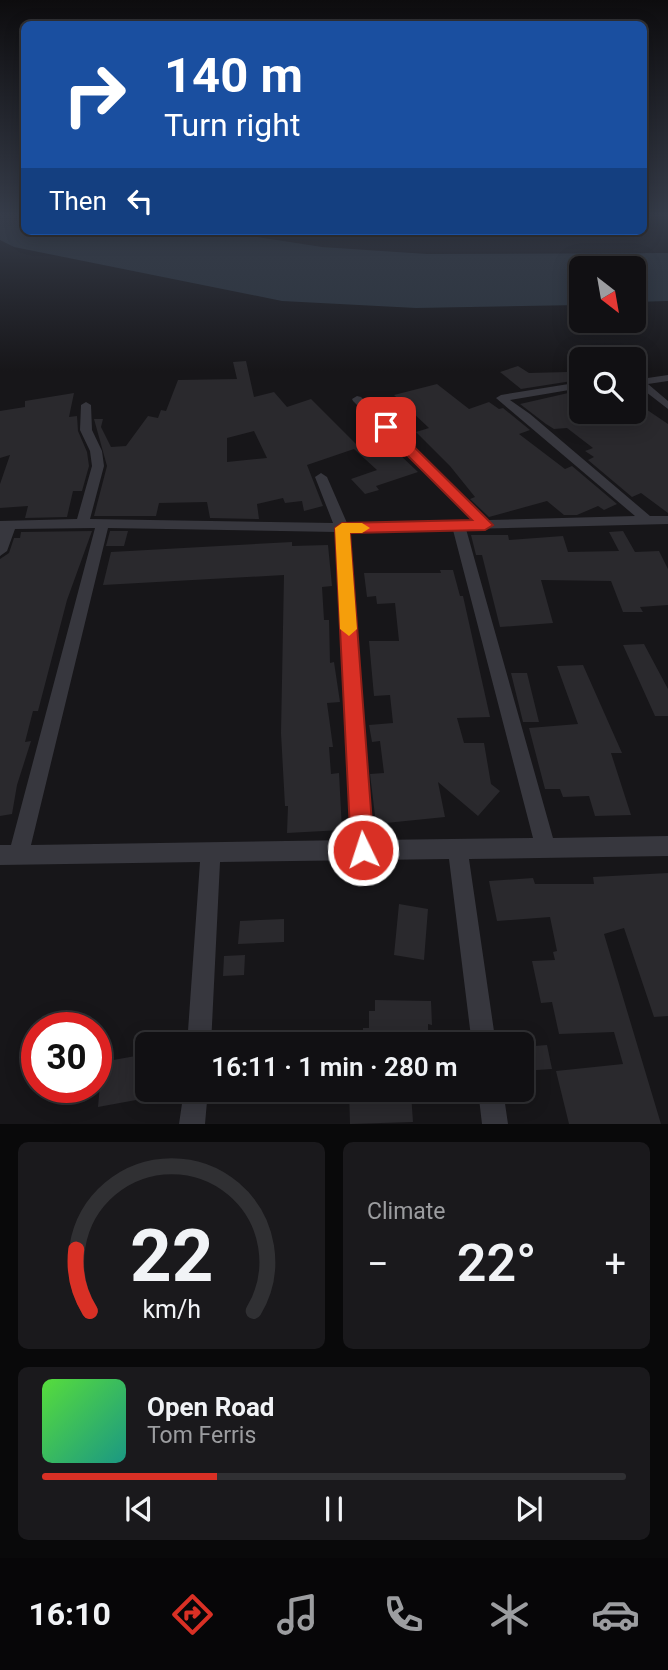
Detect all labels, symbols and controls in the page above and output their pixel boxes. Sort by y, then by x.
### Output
text: 140 m [164,47,303,104]
icon: right [49,49,140,140]
text: Turn right [164,106,300,144]
icon: left [121,182,159,220]
text: Then [49,186,107,216]
north arrow [569,256,646,332]
map controls [569,256,646,424]
button: search [569,347,646,424]
pin [356,397,416,457]
icon: arrive [367,408,405,446]
position arrow [326,813,400,887]
speed limit sign: 30 [21,1012,112,1103]
text: 16:11 · 1 min · 280 m [211,1052,458,1082]
text: Climate [367,1198,446,1225]
text: 22 [130,1214,213,1300]
text: 22° [457,1233,536,1294]
text: − [367,1242,389,1286]
text: + [604,1242,626,1286]
text: km/h [142,1295,201,1324]
text: Open Road [147,1392,275,1422]
text: Tom Ferris [147,1422,256,1449]
icon: previous [120,1490,158,1528]
icon: pause [315,1490,353,1528]
icon: next [510,1490,548,1528]
icon: directions [168,1590,217,1639]
icon: music [273,1590,322,1639]
icon: phone [379,1590,428,1639]
icon: climate [485,1590,534,1639]
icon: car [591,1590,640,1639]
text: 16:10 [28,1595,111,1633]

